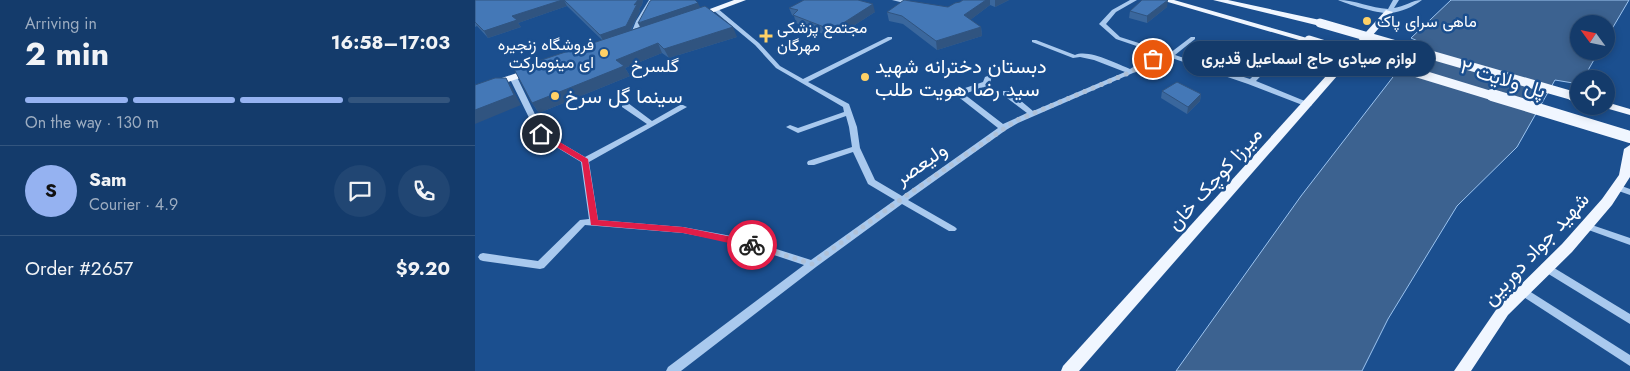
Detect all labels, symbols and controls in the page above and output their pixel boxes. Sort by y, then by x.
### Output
place label: ماهی سرای پاک [1377,10,1477,33]
text: Arriving in [25,12,97,35]
marker: ماهی سرای پاک [1361,15,1373,27]
north arrow [1570,15,1615,60]
map controls [1570,15,1615,115]
place label: مجتمع پزشکی مهرگان [777,16,867,57]
text: 16:58–17:03 [331,29,450,56]
marker: مجتمع پزشکی مهرگان [759,29,773,43]
text: 2 min [25,31,109,77]
place label: فروشگاه زنجیره ای مینومارکت [498,33,594,74]
pin [1132,38,1174,80]
callout: لوازم صیادی حاج اسماعیل قدیری [1183,42,1435,76]
icon: bag [1139,45,1167,73]
marker: فروشگاه زنجیره ای مینومارکت [598,47,610,59]
text: لوازم صیادی حاج اسماعیل قدیری [1201,47,1417,70]
place label: دبستان دخترانه شهید سید رضا هویت طلب [875,52,1047,104]
street label: پل ولایت ۲ [1457,52,1549,106]
district label: گلسرخ [631,53,679,79]
button: locate [1570,70,1615,115]
marker: دبستان دخترانه شهید سید رضا هویت طلب [859,71,871,83]
place label: سینما گل سرخ [565,82,683,111]
marker: سینما گل سرخ [549,90,561,102]
text: On the way · 130 m [25,111,159,134]
pin [520,113,562,155]
icon: home [527,120,555,148]
street label: میرزا کوچک خان [1161,121,1269,237]
street label: ولیعصر [888,135,953,193]
button: chat [334,165,386,217]
button: phone [398,165,450,217]
text: Sam [89,166,127,193]
text: S [45,177,57,204]
street label: شهید جواد دوربین [1476,186,1596,312]
text: Courier · 4.9 [89,193,178,216]
courier [727,220,777,270]
icon: bike [738,231,766,259]
text: Order #2657 [25,255,133,282]
text: $9.20 [396,255,450,282]

